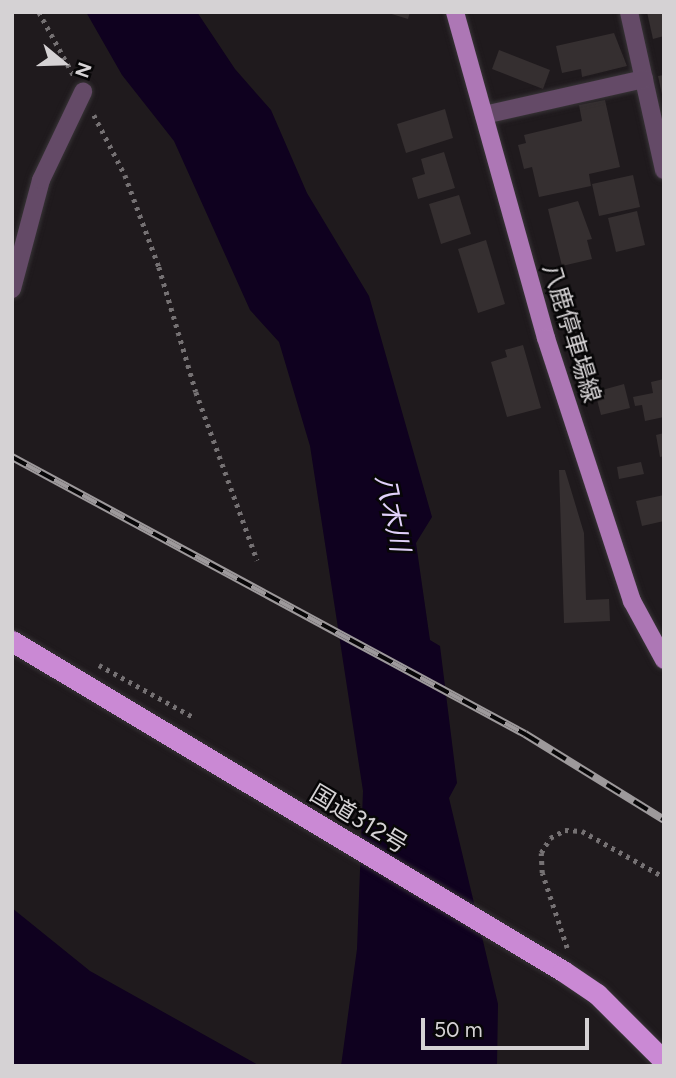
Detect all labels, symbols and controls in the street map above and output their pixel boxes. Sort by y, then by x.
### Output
north arrow [28,28,98,98]
text: N [70,59,97,81]
street label: 八鹿停車場線 [537,260,607,406]
water label: 八木川 [369,472,415,554]
street label: 国道312号 [305,779,413,859]
scale bar [424,1004,592,1048]
text: 50 m [434,1017,483,1042]

